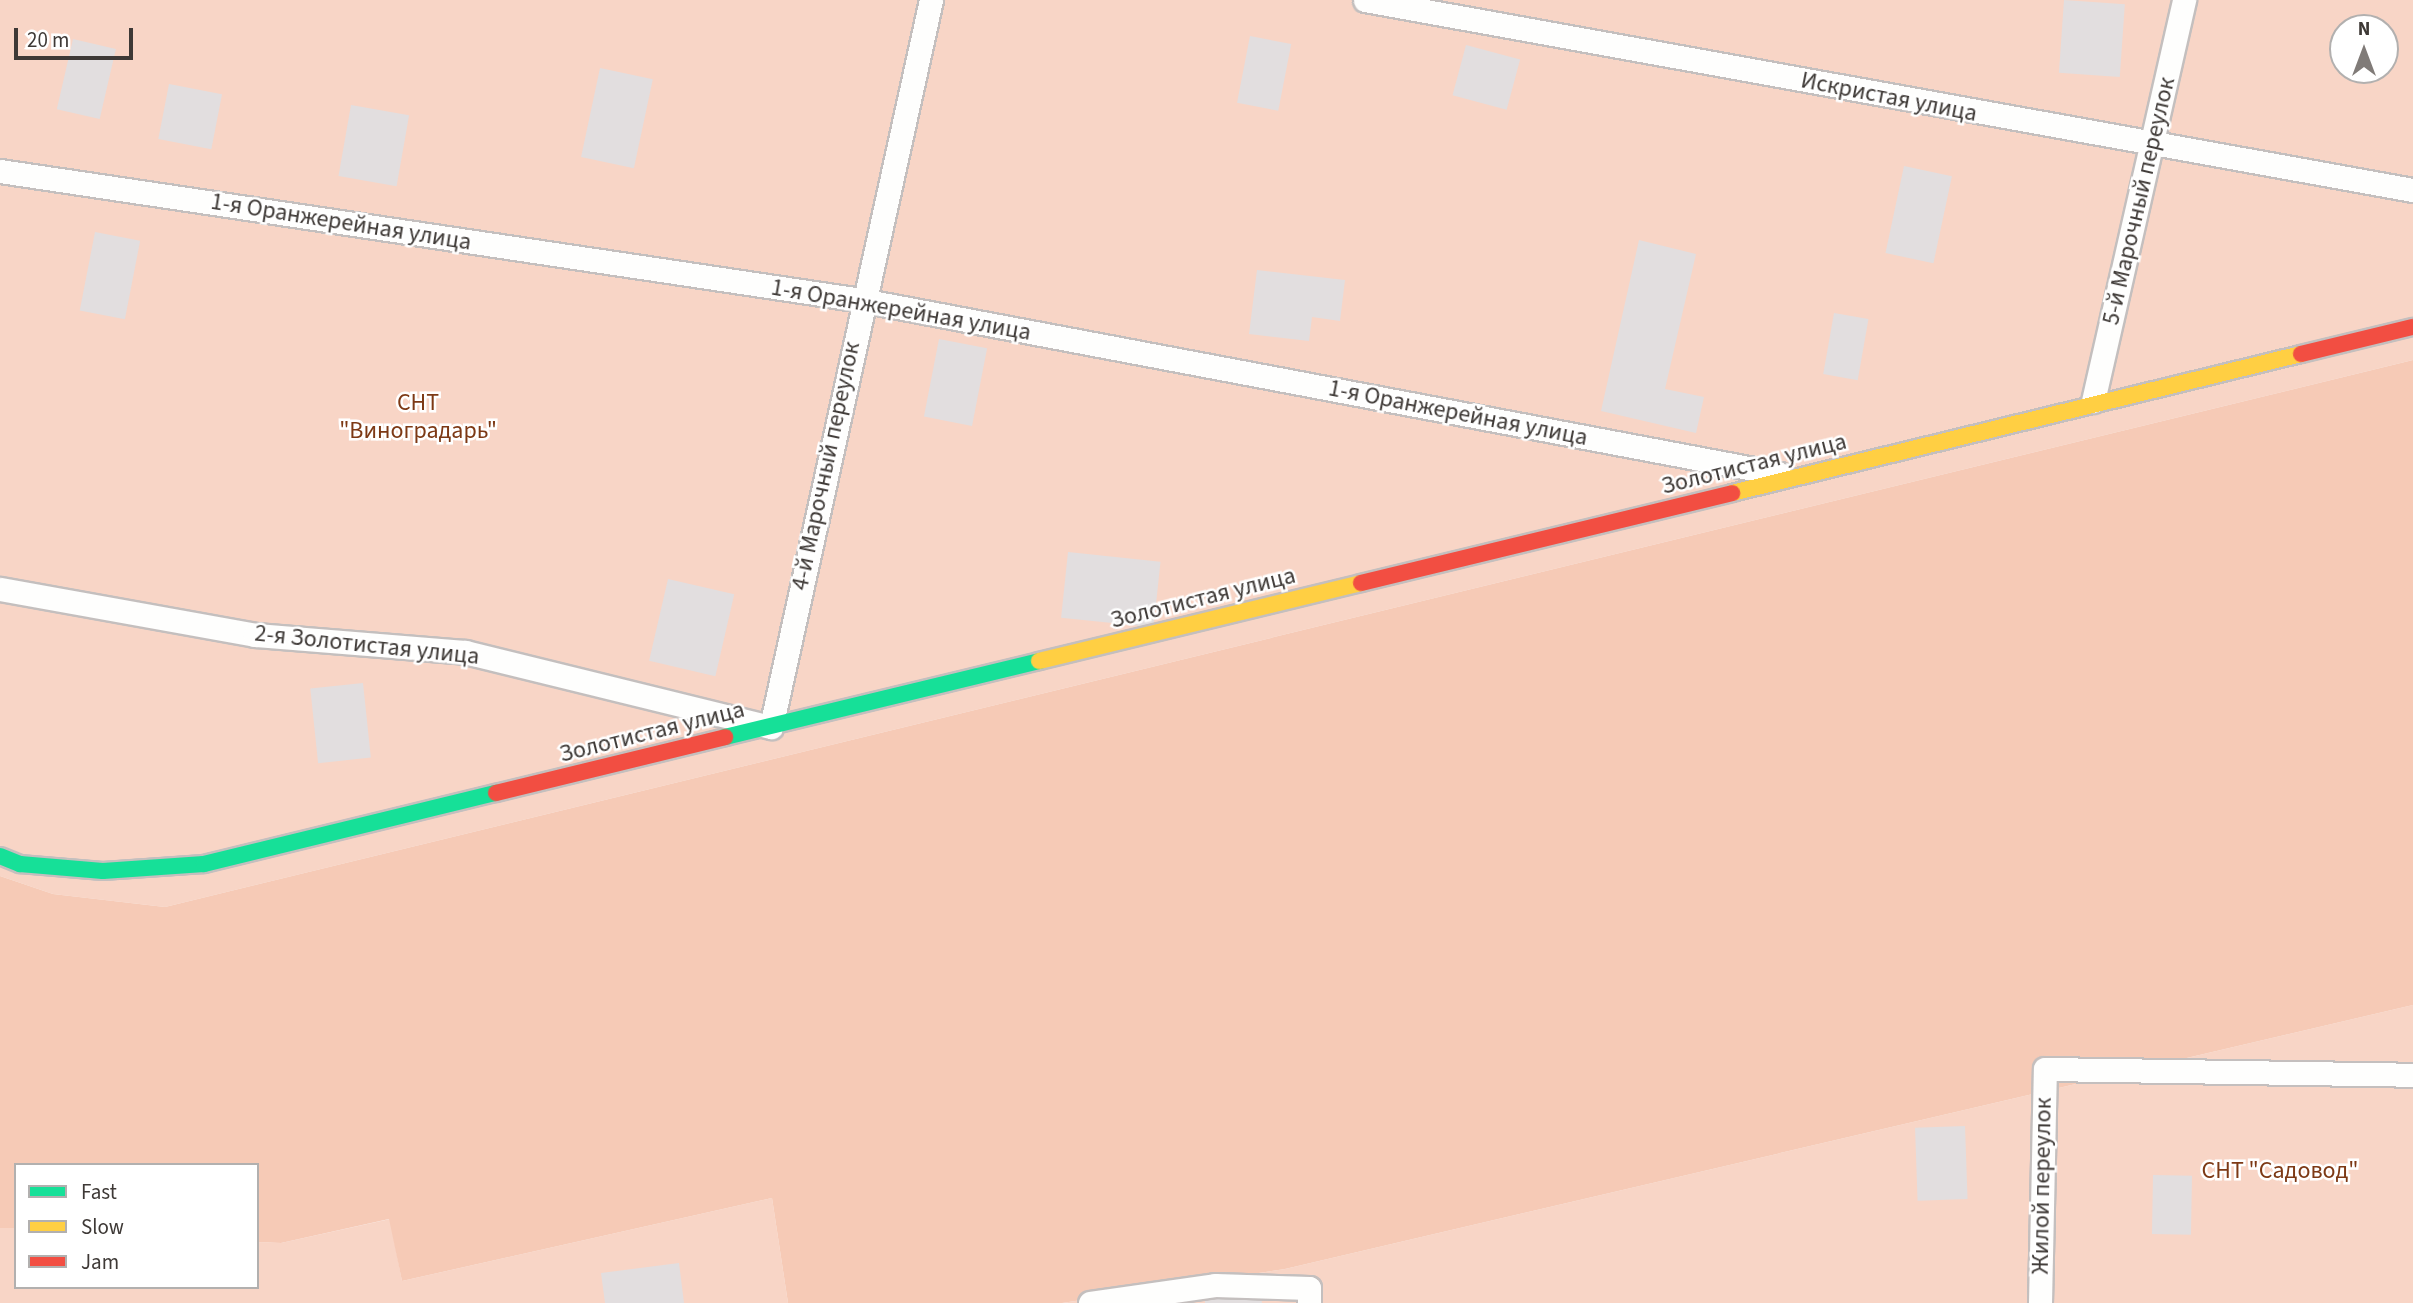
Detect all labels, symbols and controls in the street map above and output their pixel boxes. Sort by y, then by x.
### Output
scale bar [18,14,136,58]
north arrow [2329,14,2399,84]
text: N [2358,16,2370,43]
text: 20 m [27,25,69,55]
street label: Искристая улица [1798,66,1980,128]
street label: 5-й Марочный переулок [2096,74,2182,328]
street label: 1-я Оранжерейная улица [209,187,473,257]
street label: 1-я Оранжерейная улица [769,273,1033,347]
street label: 4-й Марочный переулок [786,339,866,593]
street label: 1-я Оранжерейная улица [1326,374,1590,452]
park label: СНТ "Виноградарь" [339,389,497,445]
street label: Золотистая улица [1659,427,1849,501]
street label: Золотистая улица [1108,561,1298,635]
street label: 2-я Золотистая улица [253,619,481,671]
street label: Золотистая улица [557,695,747,769]
street label: Жилой переулок [2026,1097,2058,1275]
park label: СНТ "Садовод" [2202,1157,2358,1185]
legend [14,1163,259,1289]
text: Fast [81,1177,117,1207]
text: Slow [81,1212,124,1242]
text: Jam [81,1247,119,1277]

